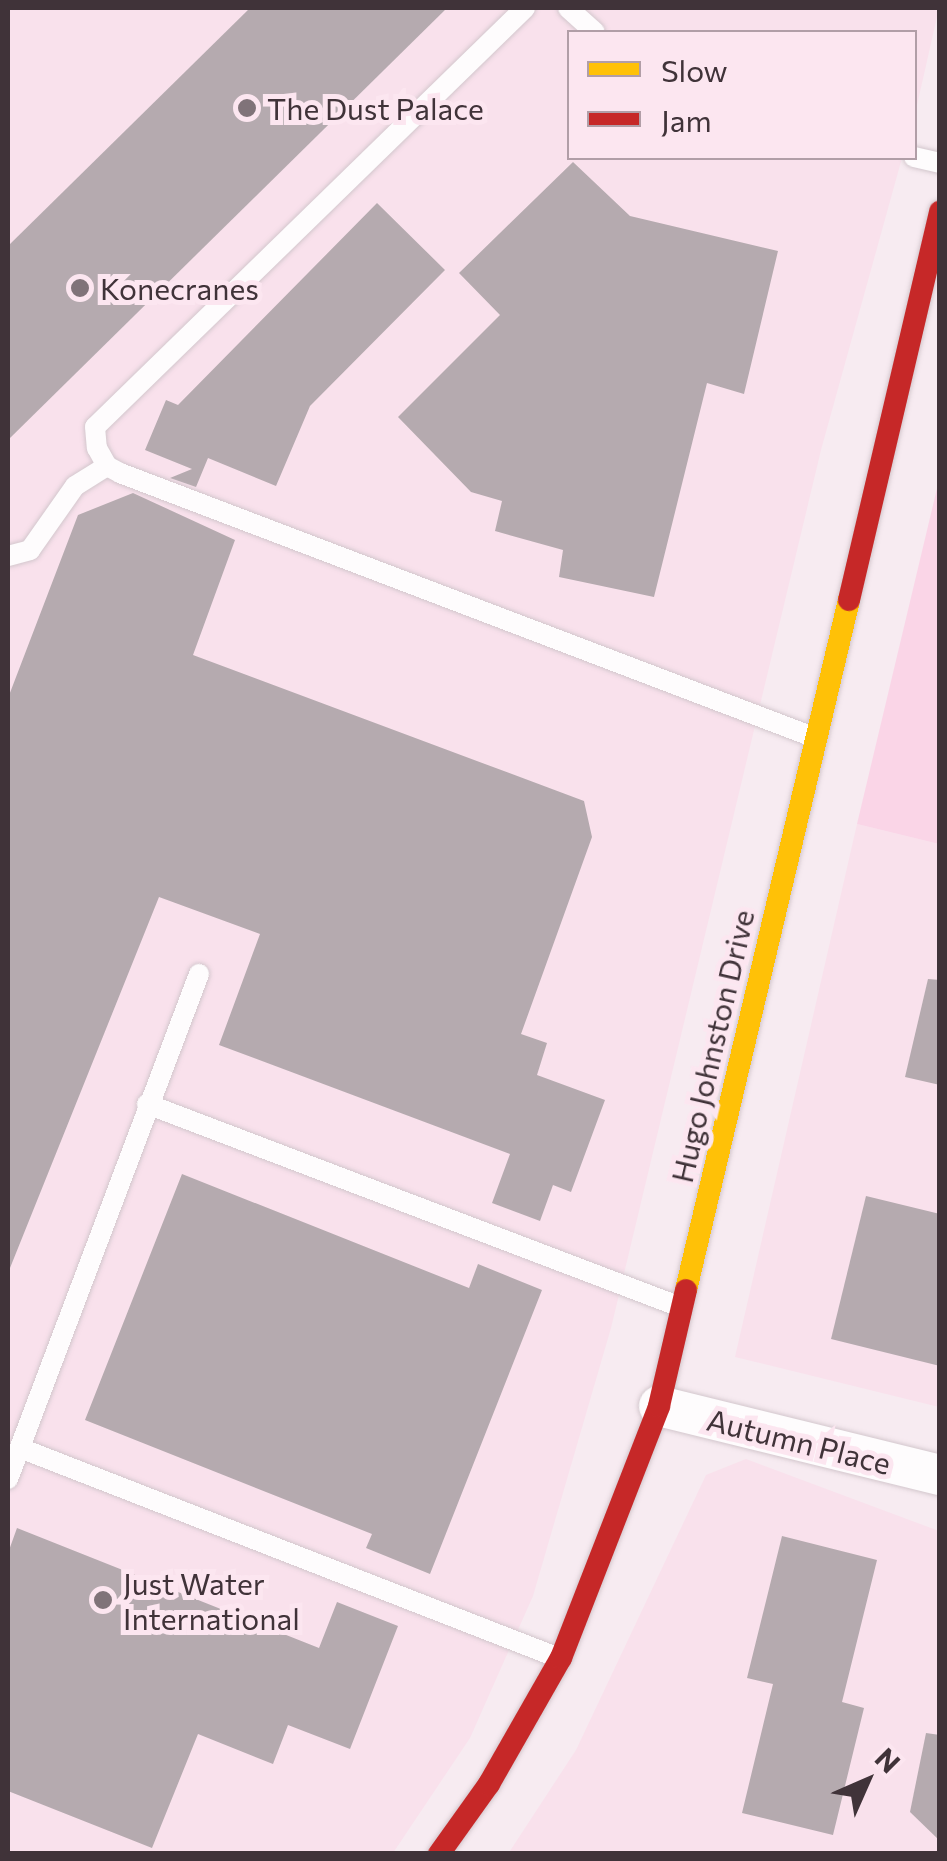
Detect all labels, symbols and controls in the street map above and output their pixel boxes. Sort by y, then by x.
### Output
legend [567,30,917,160]
text: Slow [661,51,728,88]
place label: The Dust Palace [267,90,484,126]
marker: The Dust Palace [236,97,258,119]
text: Jam [661,101,712,138]
place label: Konecranes [100,270,259,306]
marker: Konecranes [69,277,91,299]
street label: Hugo Johnston Drive [663,906,761,1186]
street label: Autumn Place [703,1401,895,1481]
place label: Just Water International [123,1565,300,1636]
marker: Just Water International [92,1589,114,1611]
north arrow [817,1731,917,1831]
text: N [869,1740,908,1779]

